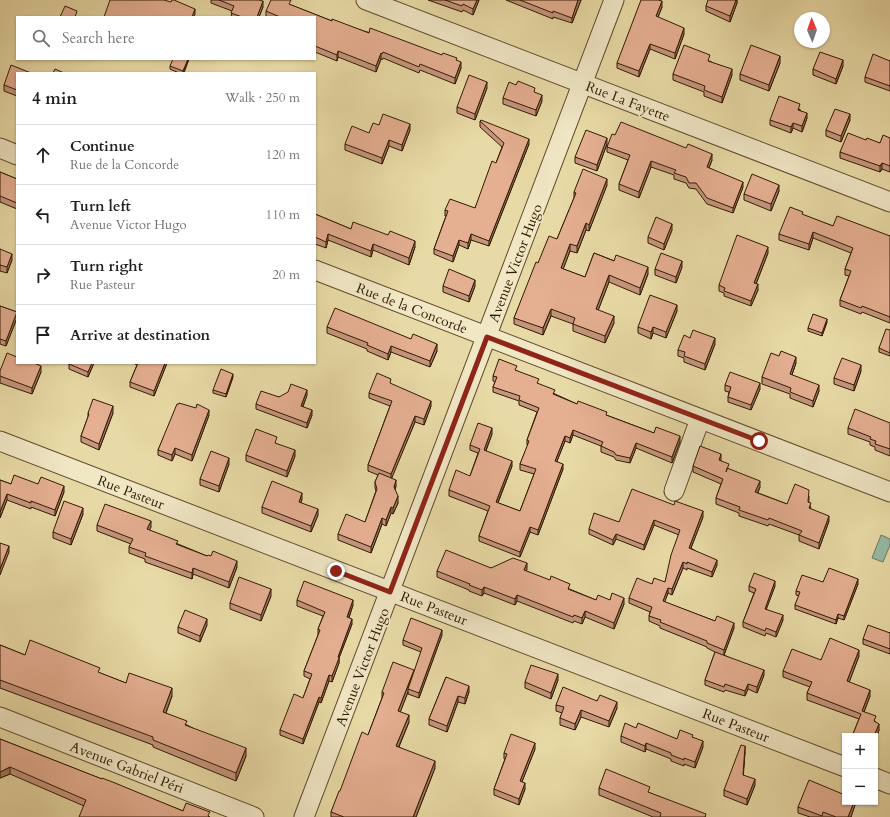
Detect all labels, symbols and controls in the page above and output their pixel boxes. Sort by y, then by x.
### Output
north arrow [794,12,830,48]
search box [16,16,316,60]
icon: search [30,27,52,49]
text: Search here [62,28,135,48]
street label: Rue La Fayette [583,77,673,126]
text: 4 min [32,87,77,110]
text: Walk · 250 m [225,89,300,107]
text: Continue [70,136,135,156]
icon: ahead [32,144,54,166]
text: 120 m [266,146,300,164]
text: Rue de la Concorde [70,156,179,174]
text: Turn left [70,196,131,216]
street label: Avenue Victor Hugo [484,201,547,325]
icon: left [32,204,54,226]
text: 110 m [266,206,300,224]
text: Avenue Victor Hugo [70,216,186,234]
text: Turn right [70,256,143,276]
icon: right [32,264,54,286]
text: 20 m [272,266,300,284]
text: Rue Pasteur [70,276,135,294]
street label: Rue de la Concorde [354,279,470,338]
icon: arrive [32,324,54,346]
text: Arrive at destination [70,325,210,345]
route start [750,432,768,450]
street label: Rue Pasteur [95,471,168,514]
route end [327,562,345,580]
street label: Rue Pasteur [398,587,471,630]
street label: Avenue Victor Hugo [331,605,394,729]
street label: Rue Pasteur [700,704,773,747]
map controls [842,733,878,805]
button: + [842,733,878,769]
street label: Avenue Gabriel Péri [67,737,186,798]
button: − [842,769,878,805]

